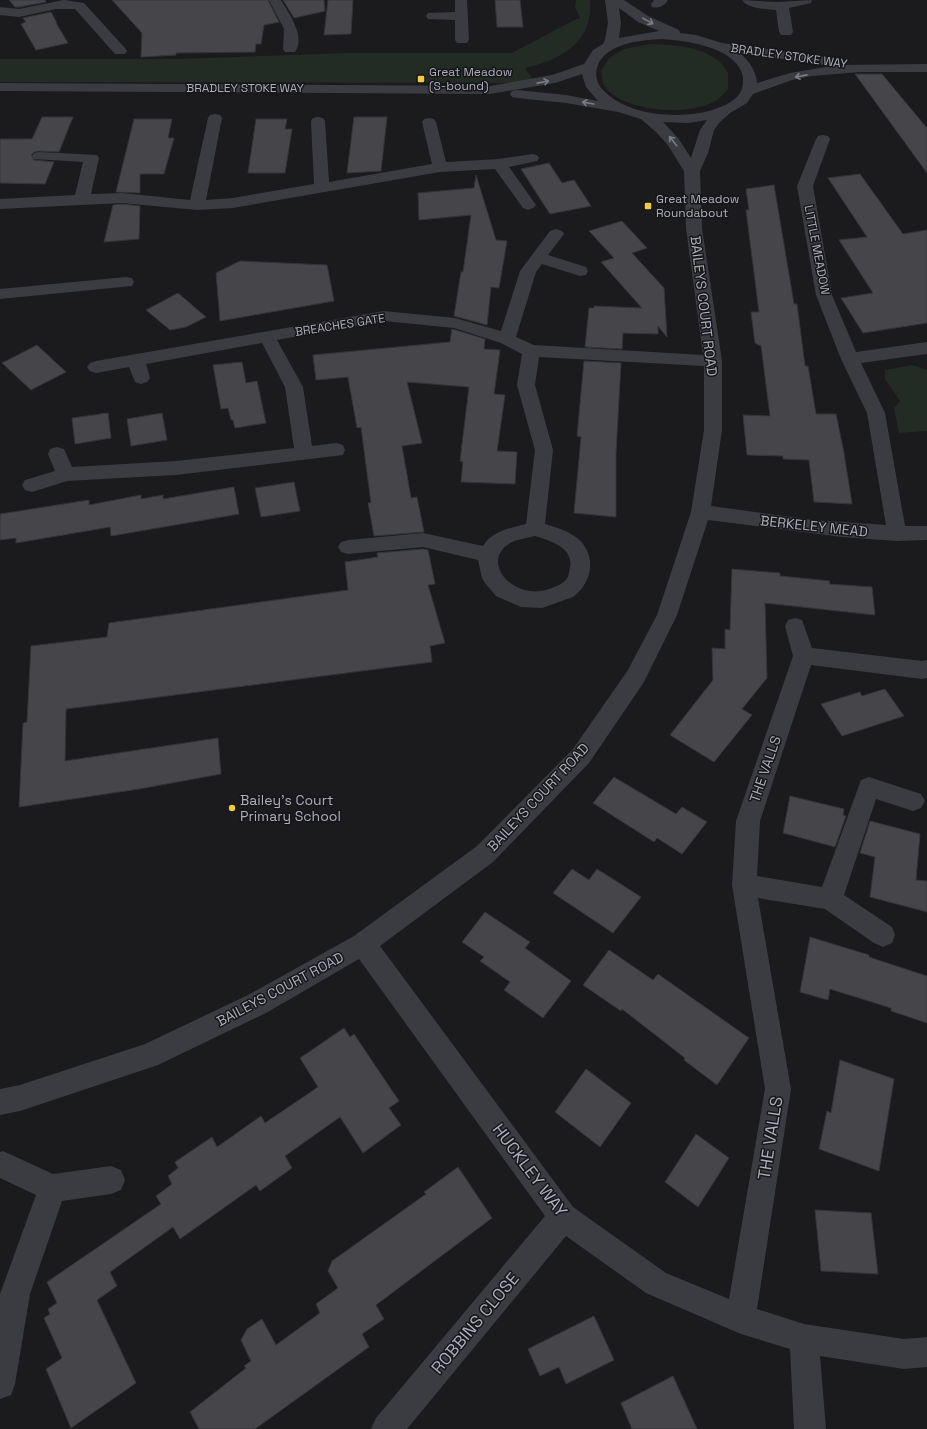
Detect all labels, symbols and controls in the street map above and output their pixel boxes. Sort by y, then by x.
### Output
one-way arrow [642,18,654,25]
street label: BRADLEY STOKE WAY [730,40,849,72]
place label: Great Meadow (S-bound) [429,64,512,94]
one-way arrow [795,72,808,80]
marker: Great Meadow (S-bound) [416,74,426,84]
one-way arrow [536,78,549,86]
street label: BRADLEY STOKE WAY [186,80,304,96]
one-way arrow [582,99,595,107]
one-way arrow [669,135,677,146]
place label: Great Meadow Roundabout [656,191,739,221]
marker: Great Meadow Roundabout [643,201,653,211]
street label: LITTLE MEADOW [800,204,834,297]
street label: BAILEYS COURT ROAD [686,235,722,377]
street label: BREACHES GATE [294,310,386,340]
street label: BERKELEY MEAD [759,511,869,541]
street label: THE VALLS [745,733,785,805]
street label: BAILEYS COURT ROAD [483,739,593,855]
place label: Bailey's Court Primary School [240,791,341,825]
marker: Bailey's Court Primary School [227,803,237,813]
street label: BAILEYS COURT ROAD [213,948,347,1030]
street label: THE VALLS [753,1095,787,1181]
street label: HUCKLEY WAY [488,1119,573,1222]
street label: ROBBINS CLOSE [426,1268,524,1378]

